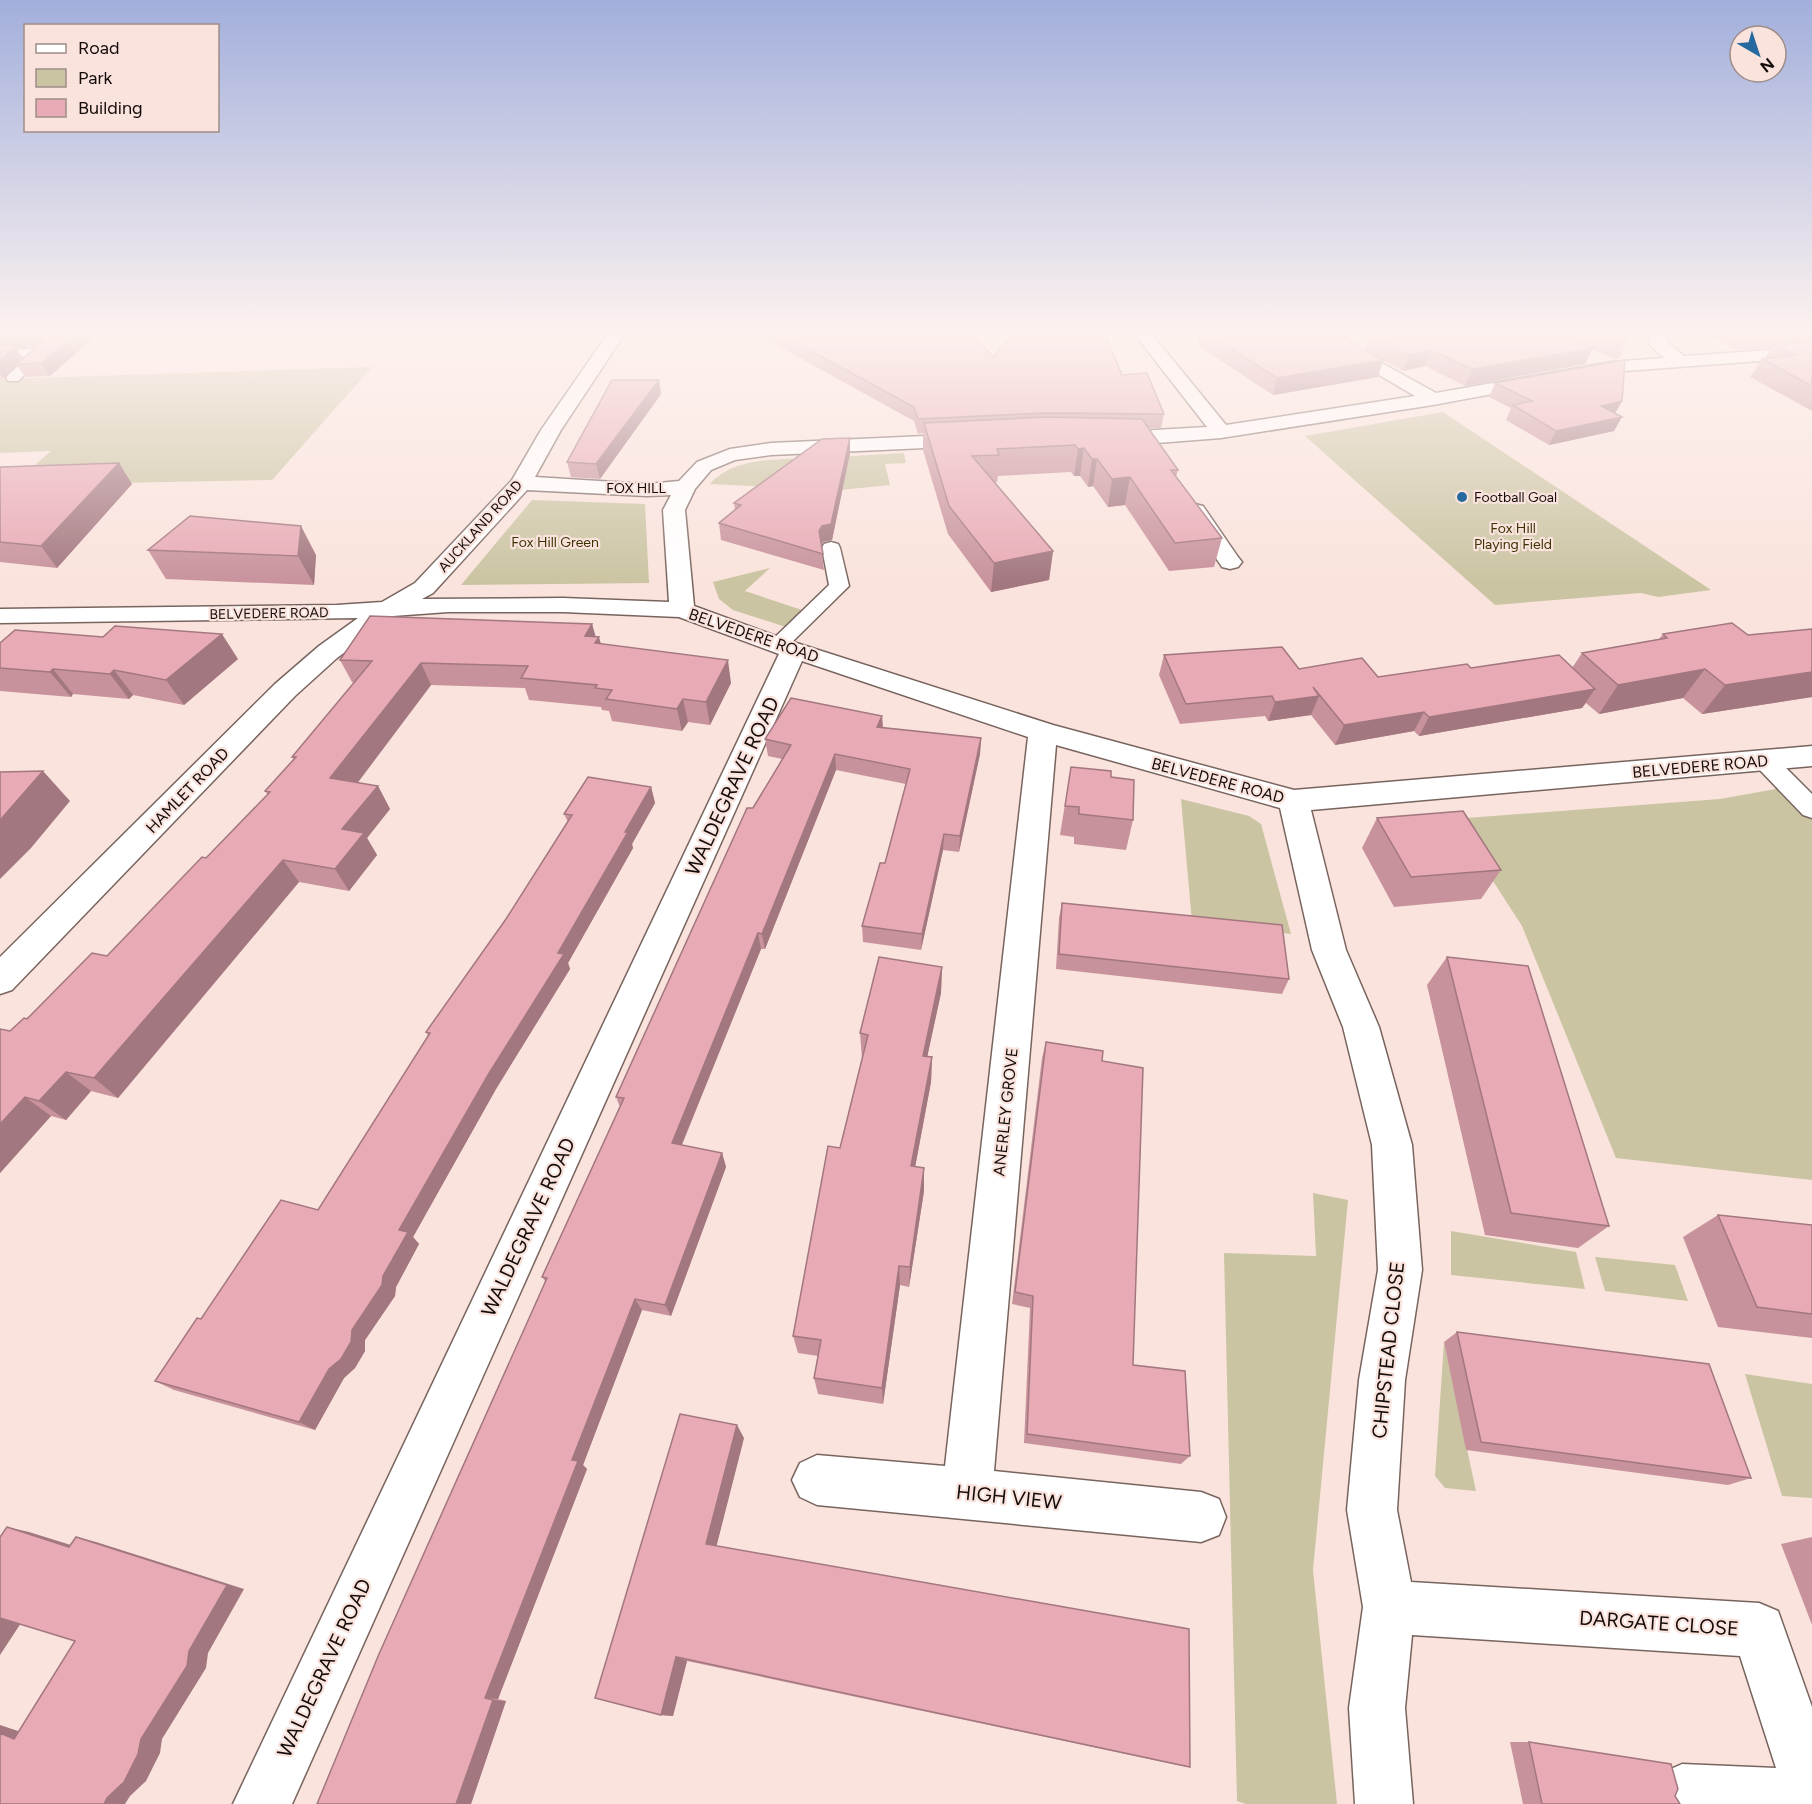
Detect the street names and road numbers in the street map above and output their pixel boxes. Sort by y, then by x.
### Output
street label: AUCKLAND ROAD [435,477,526,576]
street label: FOX HILL [606,480,666,497]
street label: BELVEDERE ROAD [209,604,329,623]
street label: BELVEDERE ROAD [686,604,821,667]
street label: WALDEGRAVE ROAD [680,693,784,879]
street label: HAMLET ROAD [142,744,233,837]
street label: BELVEDERE ROAD [1631,751,1769,782]
street label: BELVEDERE ROAD [1150,754,1286,807]
street label: ANERLEY GROVE [989,1047,1022,1177]
street label: WALDEGRAVE ROAD [476,1134,580,1320]
street label: CHIPSTEAD CLOSE [1367,1260,1409,1440]
street label: HIGH VIEW [955,1480,1063,1514]
street label: WALDEGRAVE ROAD [272,1575,376,1761]
street label: DARGATE CLOSE [1578,1605,1740,1641]

